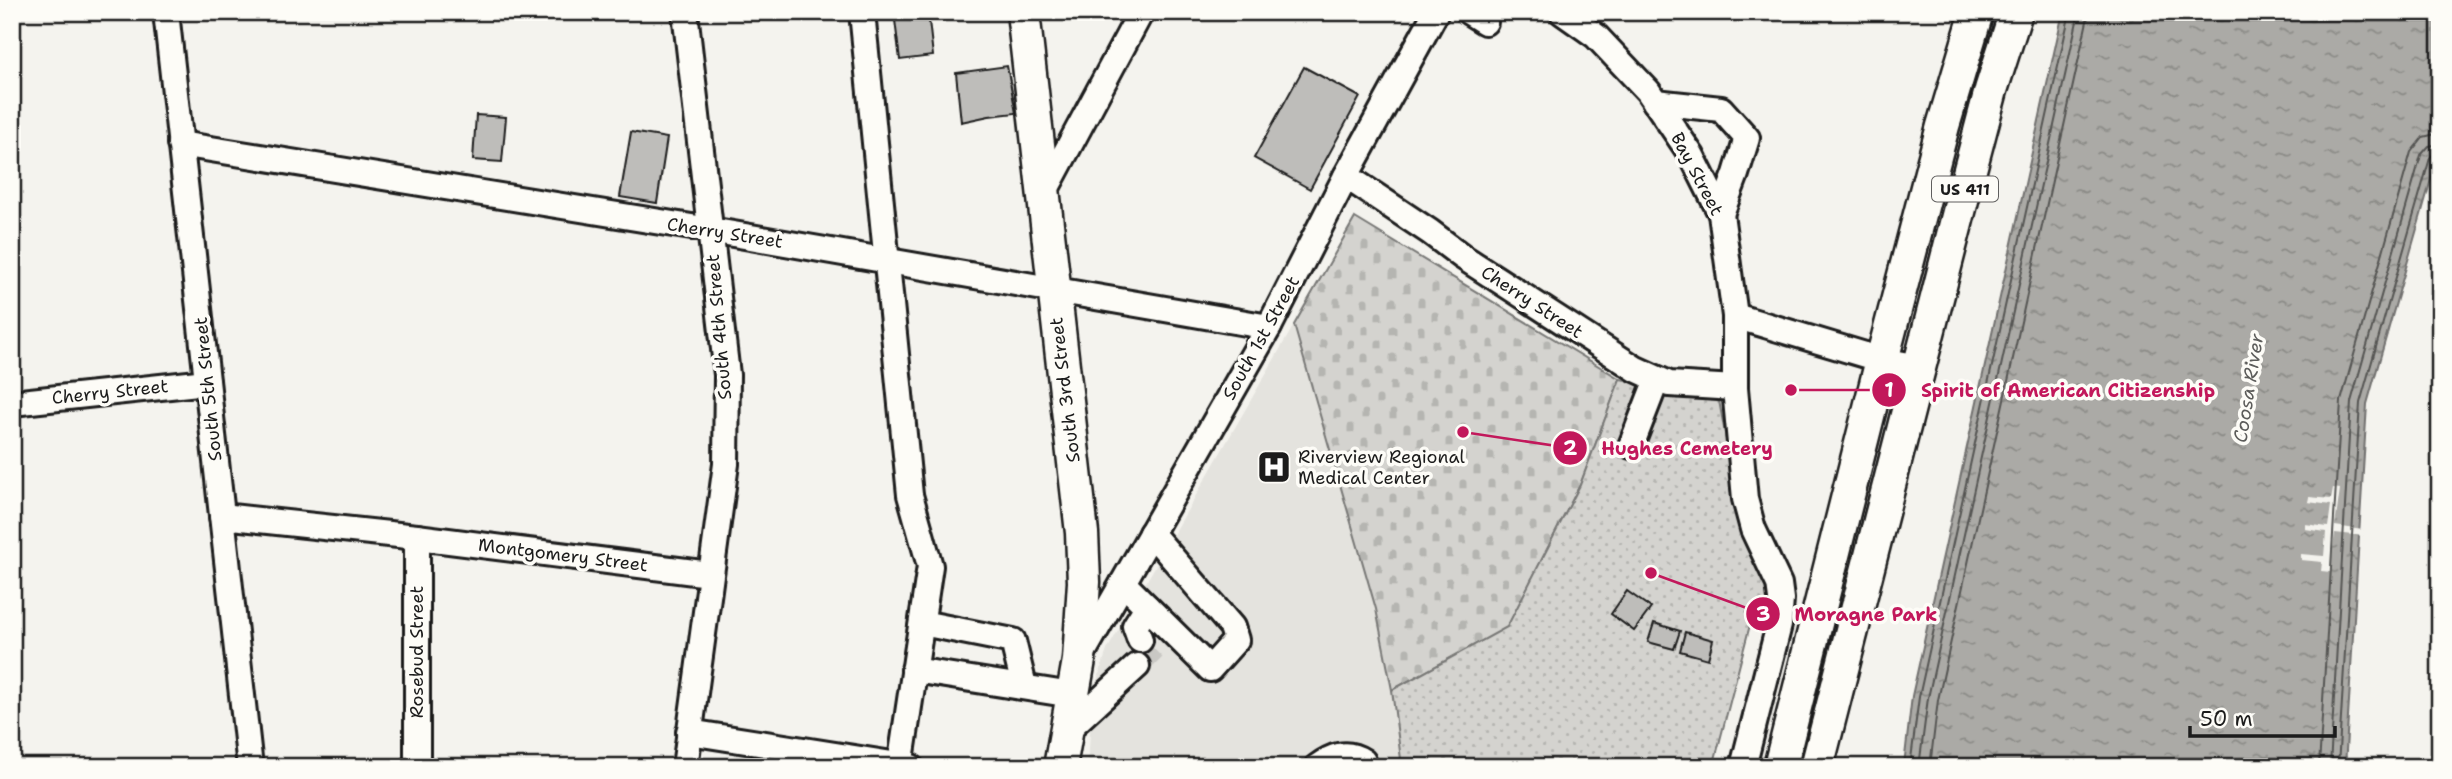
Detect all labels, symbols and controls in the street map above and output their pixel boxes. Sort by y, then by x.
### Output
street label: Bay Street [1665,128,1729,220]
road number: US 411 [1932,176,1998,202]
street label: Cherry Street [665,212,785,254]
street label: South 4th Street [701,253,737,401]
street label: Cherry Street [1476,260,1588,344]
street label: South 1st Street [1217,272,1305,404]
street label: South 5th Street [188,316,228,462]
street label: South 3rd Street [1044,316,1086,464]
water label: Coosa River [2228,331,2270,444]
callout: Spirit of American Citizenship [1872,370,2229,410]
street label: Cherry Street [51,374,170,410]
text: 1 [1884,376,1894,404]
text: Spirit of American Citizenship [1921,378,2215,403]
callout: Hughes Cemetery [1552,428,1787,468]
text: 2 [1563,434,1578,462]
text: Hughes Cemetery [1601,436,1773,461]
place label: Riverview Regional Medical Center [1298,445,1466,490]
hospital icon: Riverview Regional Medical Center [1255,448,1293,486]
street label: Montgomery Street [477,533,649,577]
street label: Rosebud Street [405,586,429,718]
callout: Moragne Park [1746,594,1952,634]
text: 3 [1756,600,1770,628]
text: Moragne Park [1795,602,1937,627]
scale bar [2190,695,2335,739]
text: 50 m [2200,705,2253,733]

